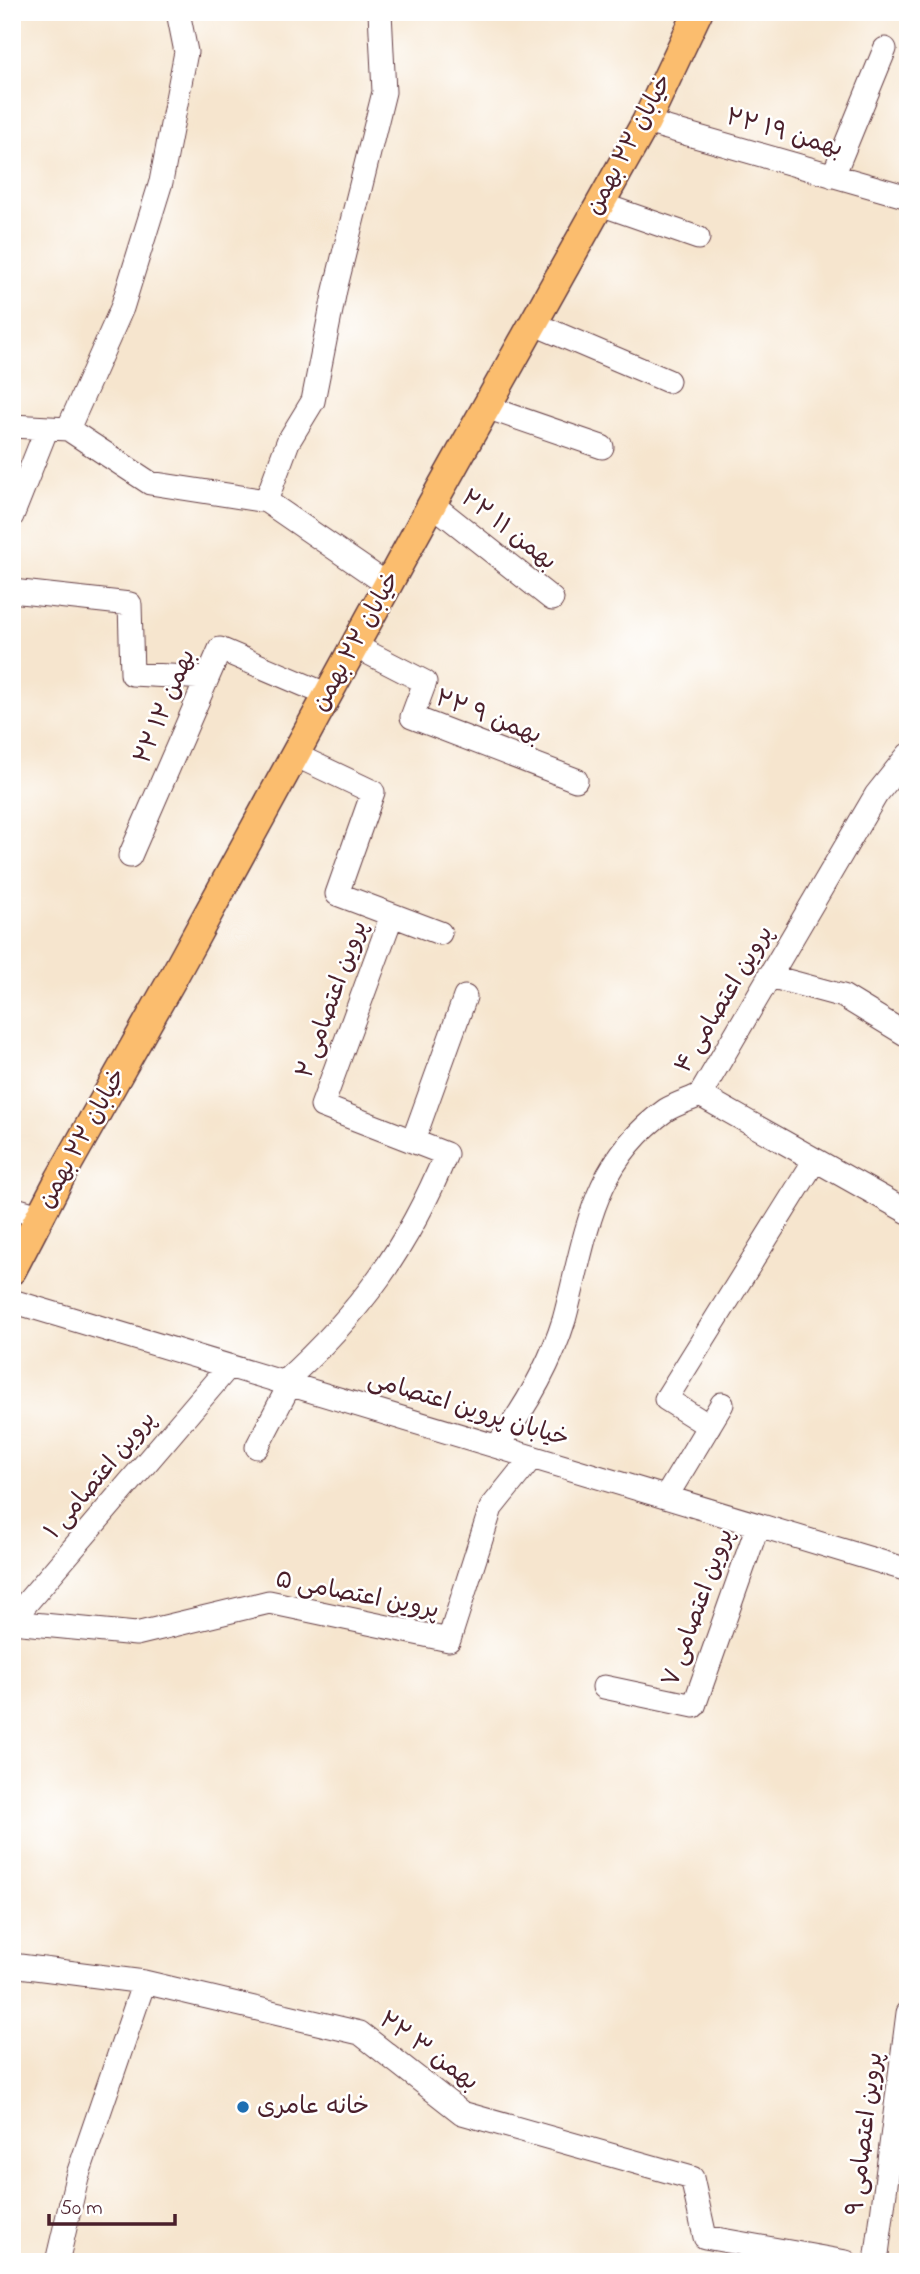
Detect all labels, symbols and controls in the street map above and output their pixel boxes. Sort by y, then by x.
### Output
street label: خیابان ۲۲ بهمن [578,68,682,222]
street label: ۲۲ بهمن ۱۹ [722,101,846,167]
street label: ۲۲ بهمن ۱۱ [452,482,564,580]
street label: خیابان ۲۲ بهمن [304,565,410,719]
street label: ۲۲ بهمن ۱۲ [126,644,206,770]
street label: ۲۲ بهمن ۹ [430,682,546,754]
street label: پروین اعتصامی ۲ [288,916,378,1084]
street label: پروین اعتصامی ۴ [667,919,783,1081]
street label: خیابان ۲۲ بهمن [30,1062,136,1216]
street label: خیابان پروین اعتصامی [363,1363,573,1457]
street label: پروین اعتصامی ۱ [37,1404,165,1548]
street label: پروین اعتصامی ۷ [654,1524,744,1692]
street label: پروین اعتصامی ۵ [272,1563,442,1629]
street label: ۲۲ بهمن ۳ [371,2004,485,2100]
street label: پروین اعتصامی ۹ [839,2050,893,2218]
place label: خانه عامری [257,2090,369,2125]
marker: خانه عامری [235,2099,251,2115]
scale bar [49,2183,175,2227]
text: 50 m [60,2194,103,2224]

